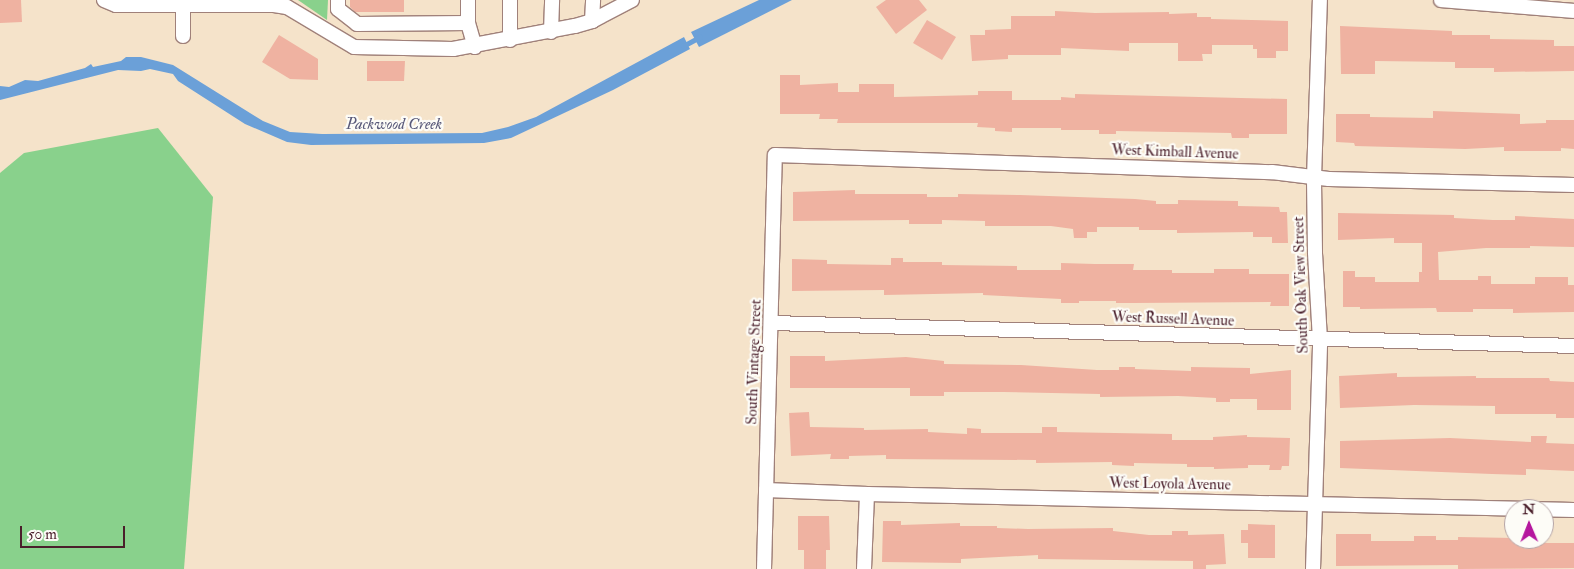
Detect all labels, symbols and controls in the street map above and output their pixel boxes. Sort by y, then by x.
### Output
water label: Packwood Creek [346,114,442,134]
street label: West Kimball Avenue [1111,141,1239,163]
street label: South Oak View Street [1290,216,1312,354]
street label: South Vintage Street [743,299,765,425]
street label: West Russell Avenue [1111,308,1235,330]
street label: West Loyola Avenue [1109,474,1231,494]
north arrow [1504,499,1554,549]
text: N [1522,501,1535,518]
scale bar [22,516,128,548]
text: 50 m [28,525,57,544]

